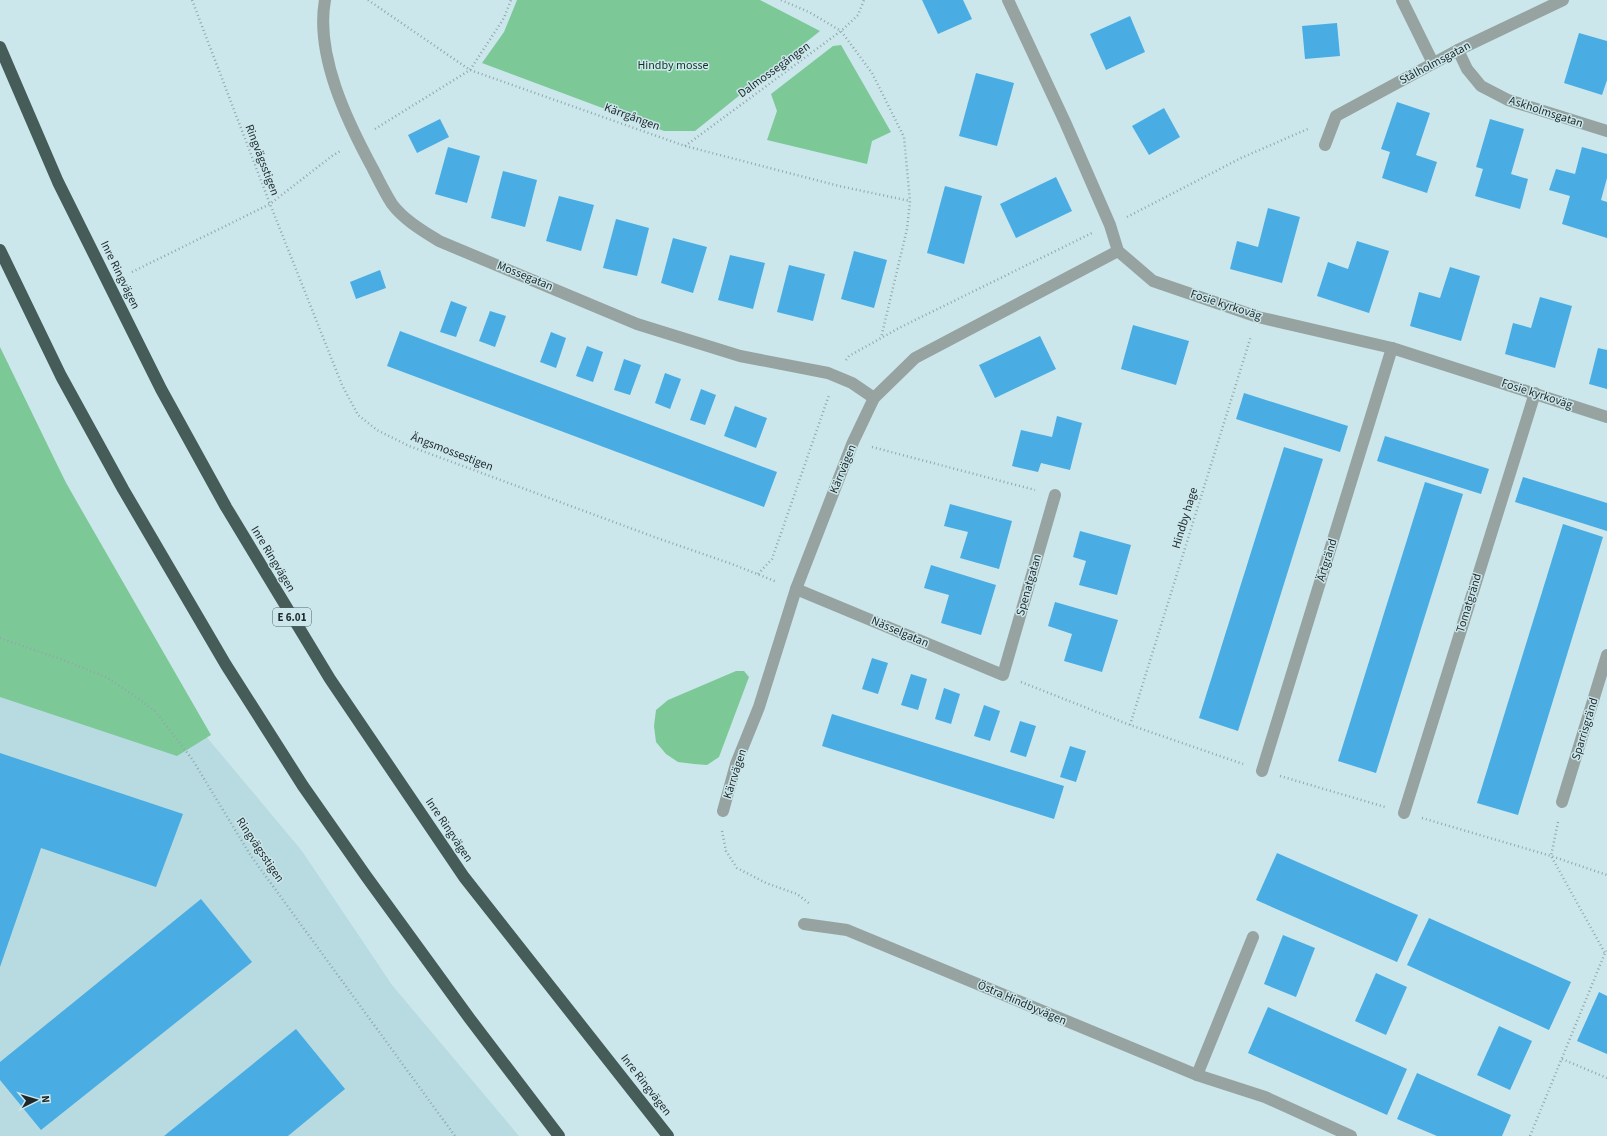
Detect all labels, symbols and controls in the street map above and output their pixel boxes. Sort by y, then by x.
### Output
street label: Stålholmsgatan [1396,37,1474,89]
street label: Dalmossegången [734,38,814,102]
park label: Hindby mosse [637,57,709,74]
street label: Askholmsgatan [1507,92,1585,132]
street label: Kärrgången [602,99,662,135]
street label: Ringvägsstigen [241,122,283,198]
street label: Inre Ringvägen [96,238,144,312]
street label: Mossegatan [494,257,556,295]
street label: Fosie kyrkoväg [1188,285,1264,325]
street label: Fosie kyrkoväg [1499,374,1575,414]
street label: Ängsmossestigen [408,429,496,475]
street label: Kärrvägen [825,442,861,496]
street label: Hindby hage [1168,485,1202,551]
street label: Inre Ringvägen [247,523,299,595]
street label: Ärtgränd [1312,537,1342,583]
street label: Spenatgatan [1012,552,1046,618]
street label: Tomatgränd [1452,571,1486,635]
road number: E 6.01 [273,608,311,626]
street label: Nässelgatan [869,612,931,652]
street label: Sparrisgränd [1567,696,1603,762]
street label: Kärrvägen [719,747,751,801]
street label: Inre Ringvägen [421,794,477,866]
street label: Ringvägsstigen [232,814,288,886]
street label: Östra Hindbyvägen [975,977,1069,1029]
street label: Inre Ringvägen [616,1050,676,1120]
north arrow [16,1080,56,1120]
text: N [38,1095,53,1103]

